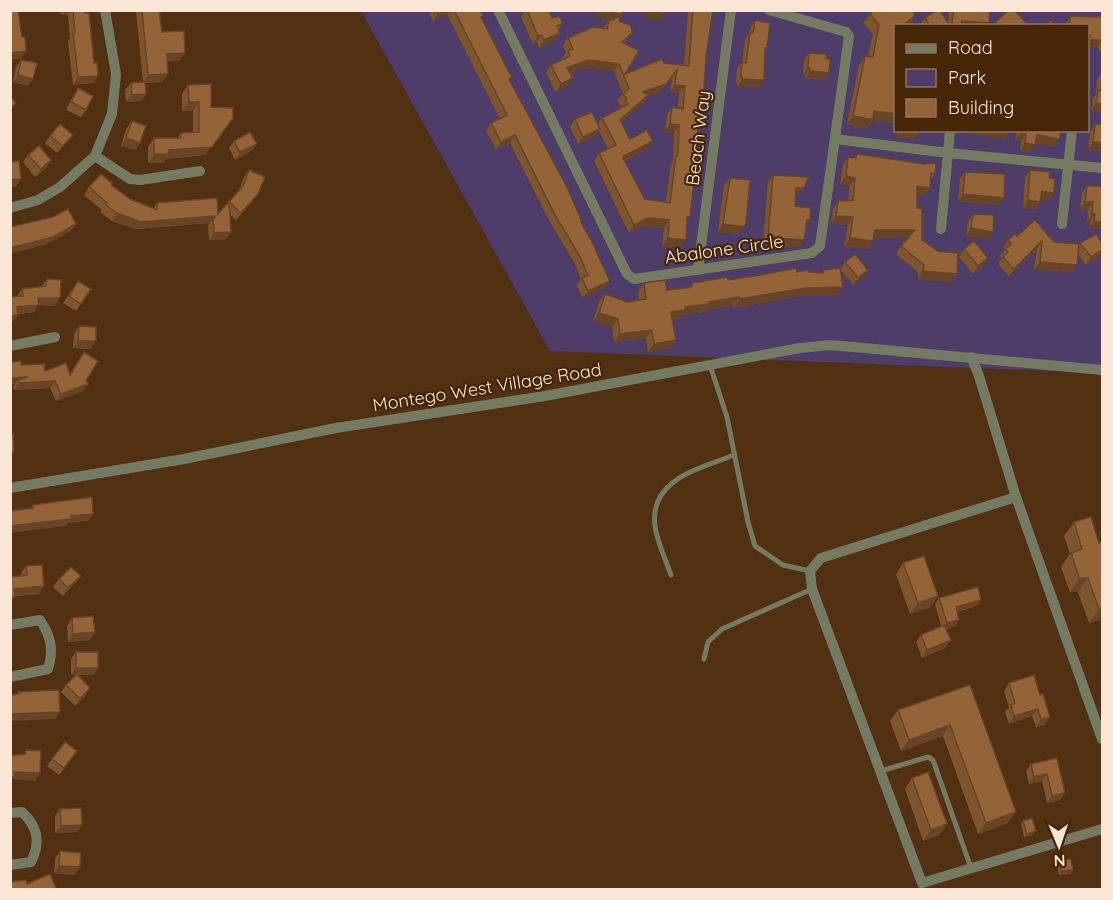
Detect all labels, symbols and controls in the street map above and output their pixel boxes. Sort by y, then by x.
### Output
legend [894,24,1089,132]
text: Road [948,36,993,59]
text: Park [948,66,986,89]
street label: Beach Way [681,89,715,187]
text: Building [948,96,1014,119]
street label: Abalone Circle [663,229,785,269]
street label: Montego West Village Road [371,358,603,416]
north arrow [1029,816,1089,876]
text: N [1053,851,1066,871]

